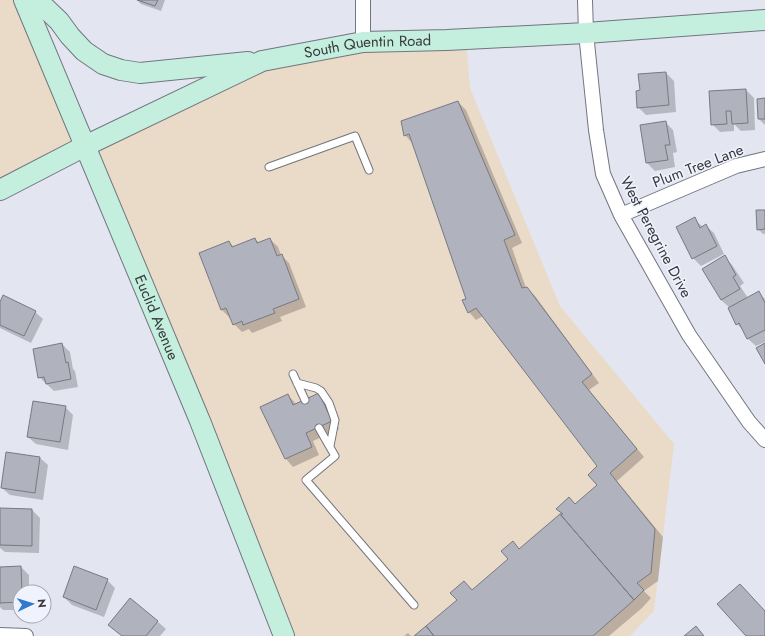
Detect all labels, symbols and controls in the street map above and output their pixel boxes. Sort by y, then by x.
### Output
street label: South Quentin Road [302,29,431,64]
street label: Plum Tree Lane [649,138,747,193]
street label: West Peregrine Drive [615,172,697,302]
street label: Euclid Avenue [129,271,184,364]
north arrow [12,584,52,624]
text: N [34,598,50,608]

